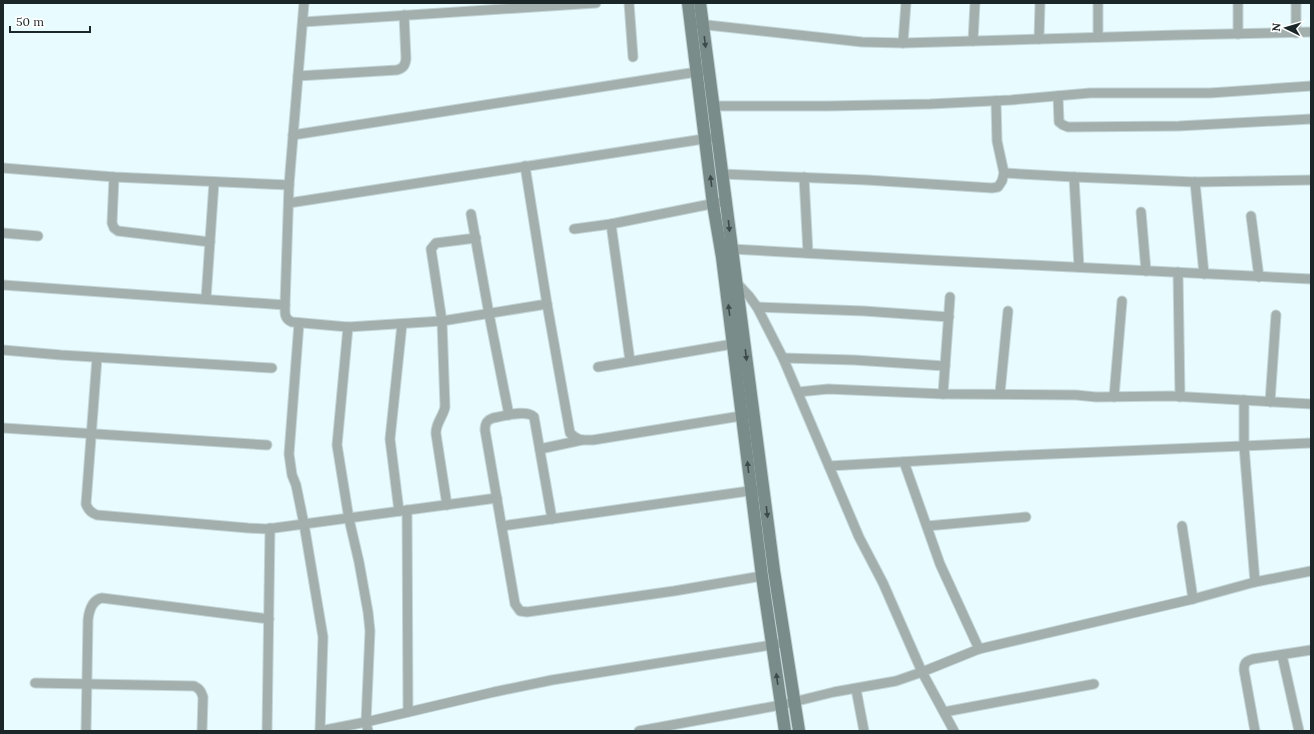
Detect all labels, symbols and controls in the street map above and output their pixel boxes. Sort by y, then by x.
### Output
scale bar [10,8,90,34]
north arrow [1266,8,1306,48]
text: 50 m [16,14,44,29]
text: N [1269,22,1283,32]
one-way arrow [701,36,708,48]
one-way arrow [707,175,714,187]
one-way arrow [726,220,732,232]
one-way arrow [726,304,732,316]
one-way arrow [743,349,749,361]
one-way arrow [745,461,751,473]
one-way arrow [763,506,770,518]
one-way arrow [774,673,780,685]

